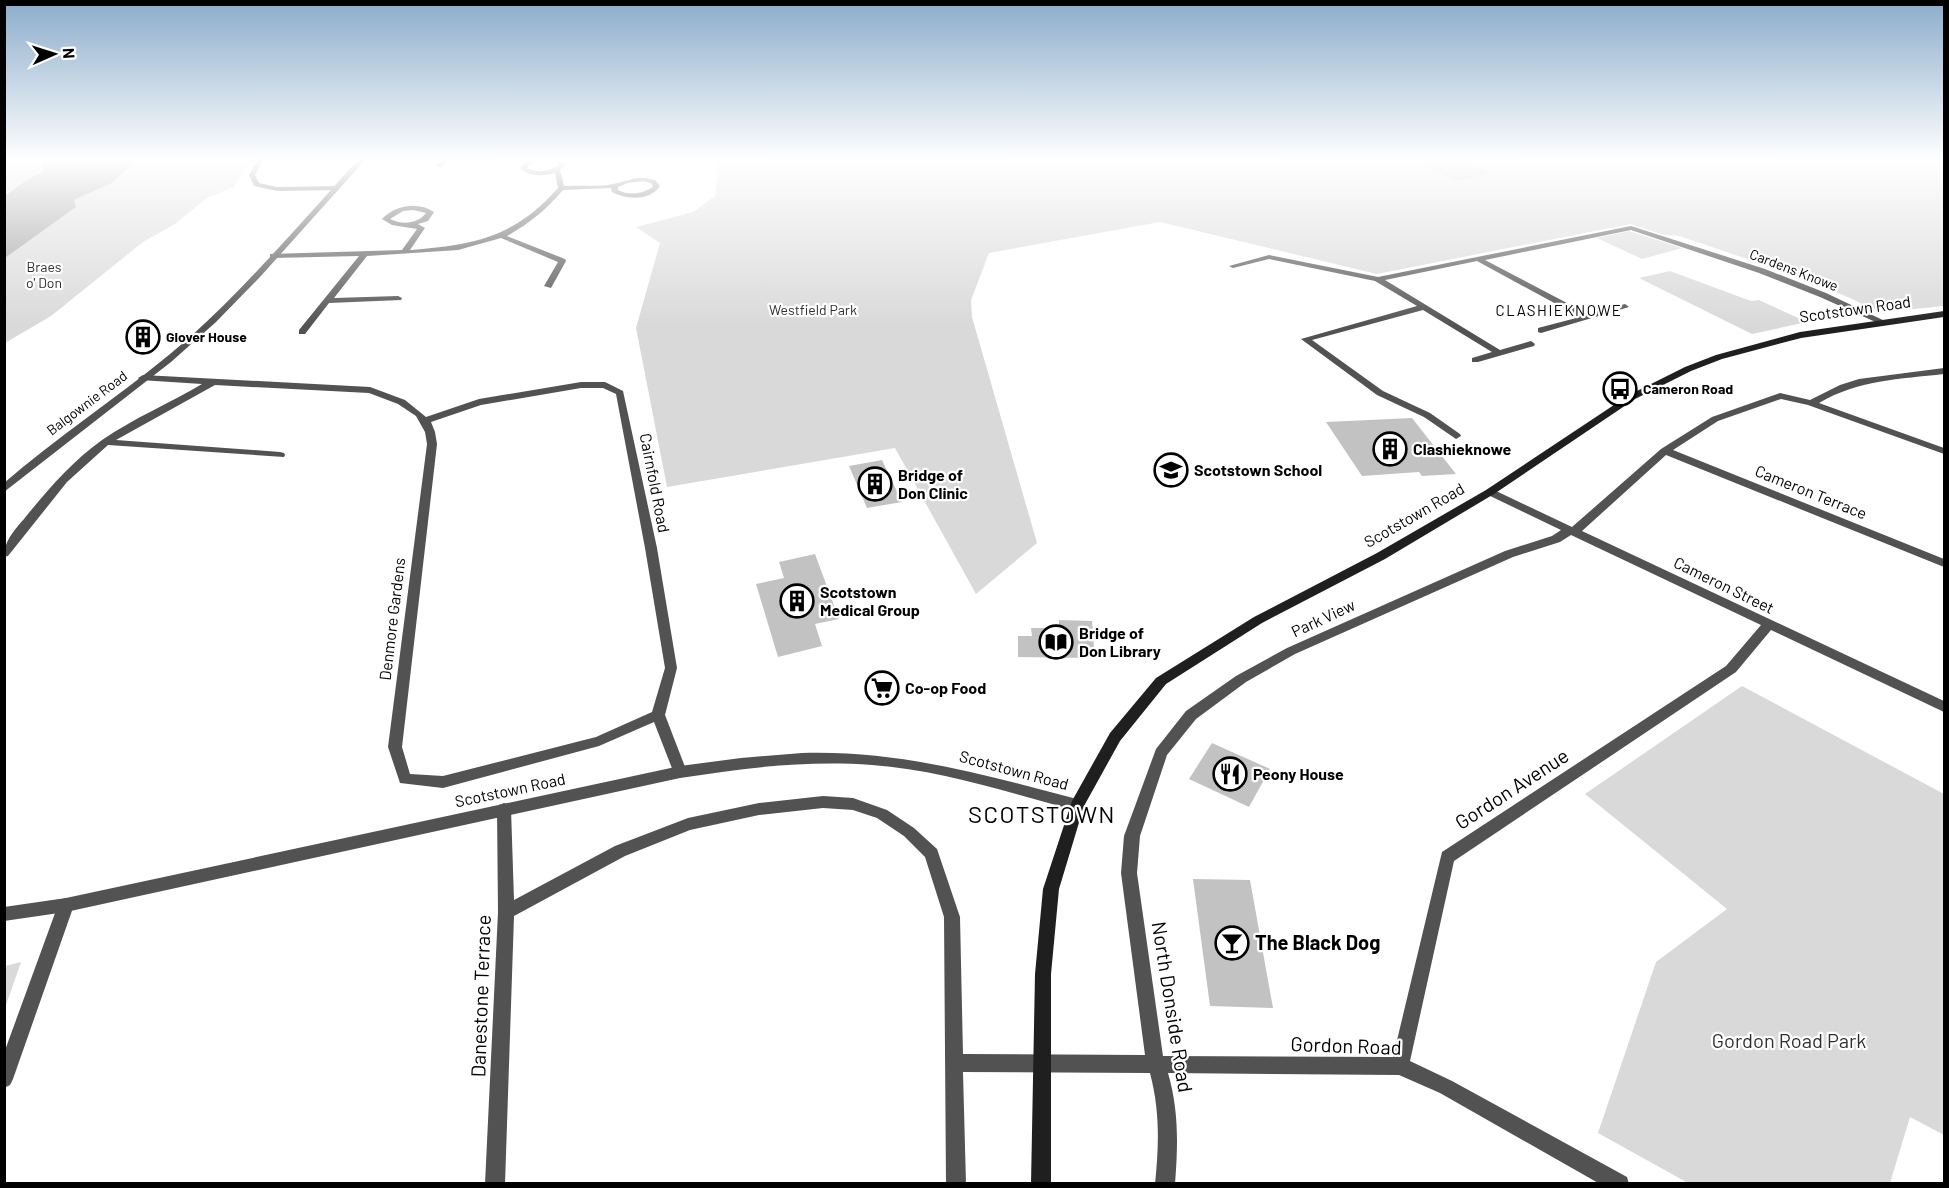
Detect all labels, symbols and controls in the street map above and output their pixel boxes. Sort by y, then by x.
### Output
north arrow [24,24,84,84]
text: N [60,47,79,59]
street label: Cardens Knowe [1748,245,1841,294]
park label: Braes o' Don [26,258,62,291]
street label: Scotstown Road [1798,291,1912,326]
park label: Westfield Park [769,301,857,318]
district label: CLASHIEKNOWE [1496,301,1622,319]
building icon: Glover House [125,319,161,355]
place label: Glover House [166,328,247,345]
street label: Balgownie Road [43,367,130,438]
bus stop icon: Cameron Road [1602,371,1638,407]
place label: Cameron Road [1643,380,1733,397]
building icon: Clashieknowe [1372,431,1408,467]
street label: Cairnfold Road [637,432,674,534]
place label: Clashieknowe [1413,439,1511,458]
school or university icon: Scotstown School [1153,452,1189,488]
place label: Scotstown School [1194,460,1322,479]
street label: Cameron Terrace [1753,460,1870,523]
place label: Bridge of Don Clinic [898,465,968,502]
building icon: Bridge of Don Clinic [857,466,893,502]
street label: Scotstown Road [1360,478,1467,551]
street label: Cameron Street [1671,552,1778,617]
street label: Denmore Gardens [375,556,408,681]
place label: Scotstown Medical Group [820,582,920,619]
building icon: Scotstown Medical Group [779,583,815,619]
street label: Park View [1288,594,1358,641]
place label: Bridge of Don Library [1079,623,1161,660]
library icon: Bridge of Don Library [1038,624,1074,660]
supermarket icon: Co-op Food [864,670,900,706]
place label: Co-op Food [905,678,986,697]
street label: Gordon Avenue [1450,743,1573,834]
street label: Scotstown Road [957,746,1071,793]
restaurant icon: Peony House [1212,756,1248,792]
place label: Peony House [1253,764,1344,783]
street label: Scotstown Road [453,769,567,810]
district label: SCOTSTOWN [968,799,1116,828]
street label: Danestone Terrace [465,914,495,1078]
street label: North Donside Road [1148,920,1198,1094]
bar icon: The Black Dog [1214,925,1250,961]
place label: The Black Dog [1255,930,1380,954]
park label: Gordon Road Park [1712,1028,1866,1052]
street label: Gordon Road [1290,1031,1402,1059]

